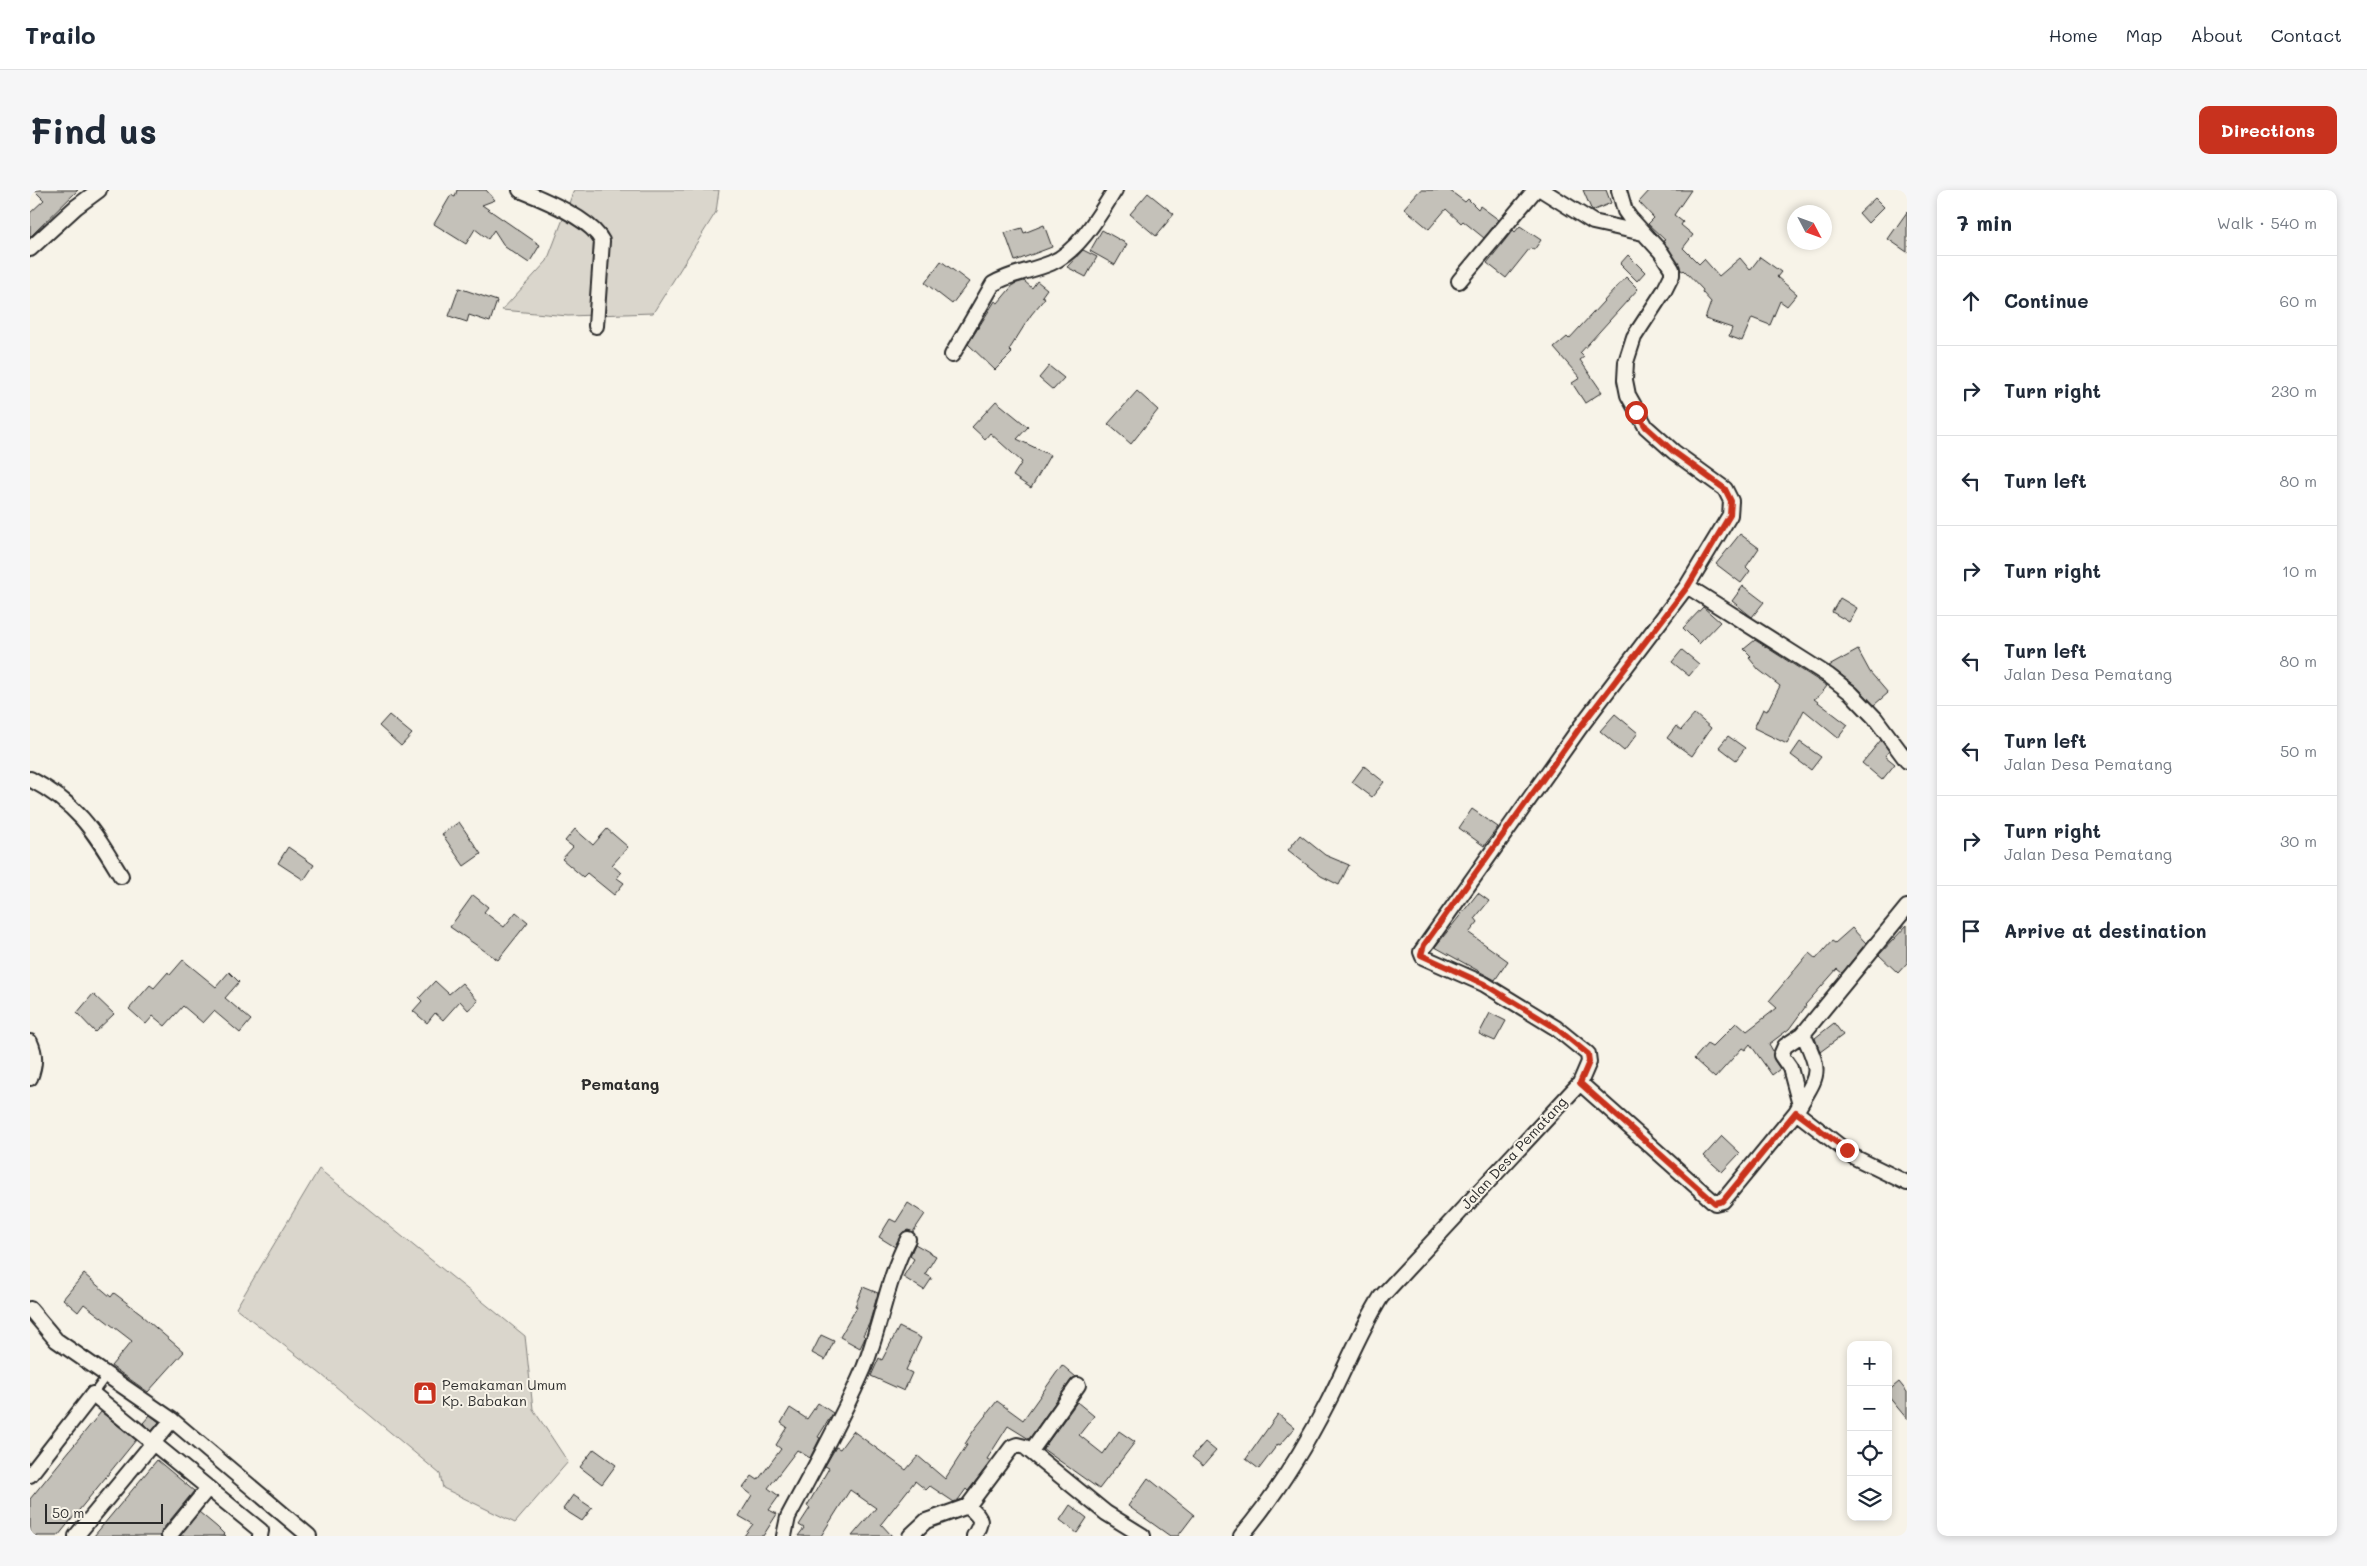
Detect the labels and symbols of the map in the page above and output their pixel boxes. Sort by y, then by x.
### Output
north arrow [1787,205,1832,250]
route start [1625,401,1648,424]
district label: Pematang [581,1073,659,1094]
street label: Jalan Desa Pematang [1457,1092,1571,1213]
route end [1836,1139,1859,1162]
place label: Pemakaman Umum Kp. Babakan [442,1375,567,1410]
shop icon: Pemakaman Umum Kp. Babakan [412,1380,438,1406]
scale bar [45,1501,162,1524]

